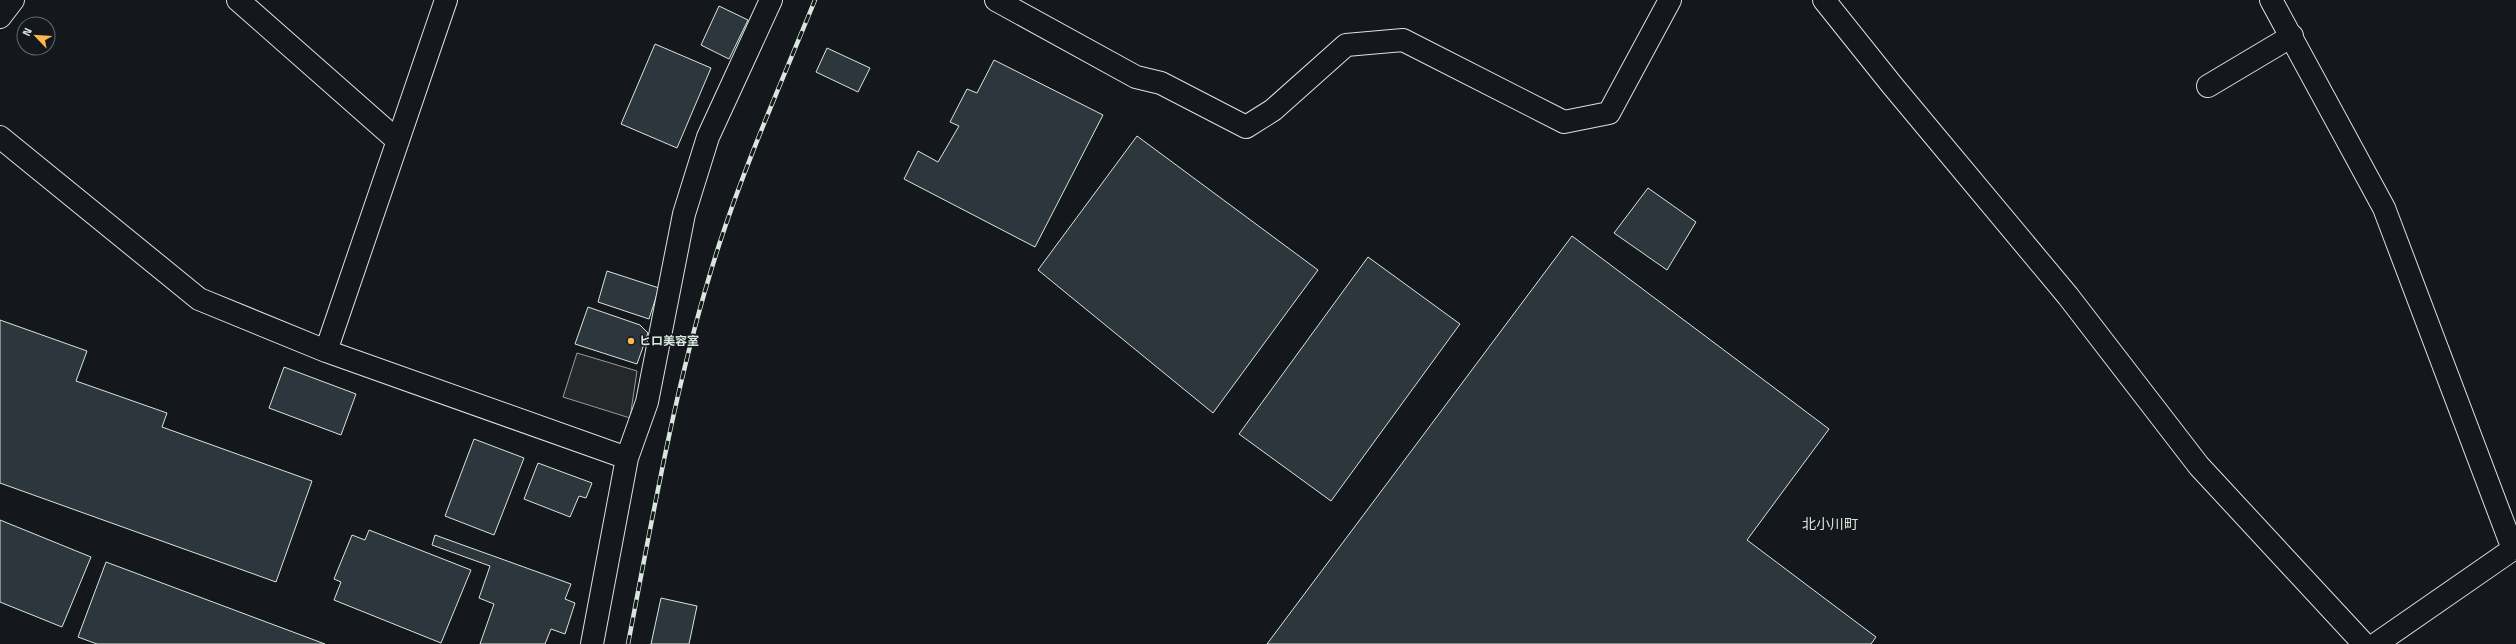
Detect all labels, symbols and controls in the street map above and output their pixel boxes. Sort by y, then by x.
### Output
north arrow [16,16,56,56]
text: N [18,25,36,39]
place label: ヒロ美容室 [639,331,699,350]
marker: ヒロ美容室 [626,336,636,346]
district label: 北小川町 [1802,513,1858,534]

